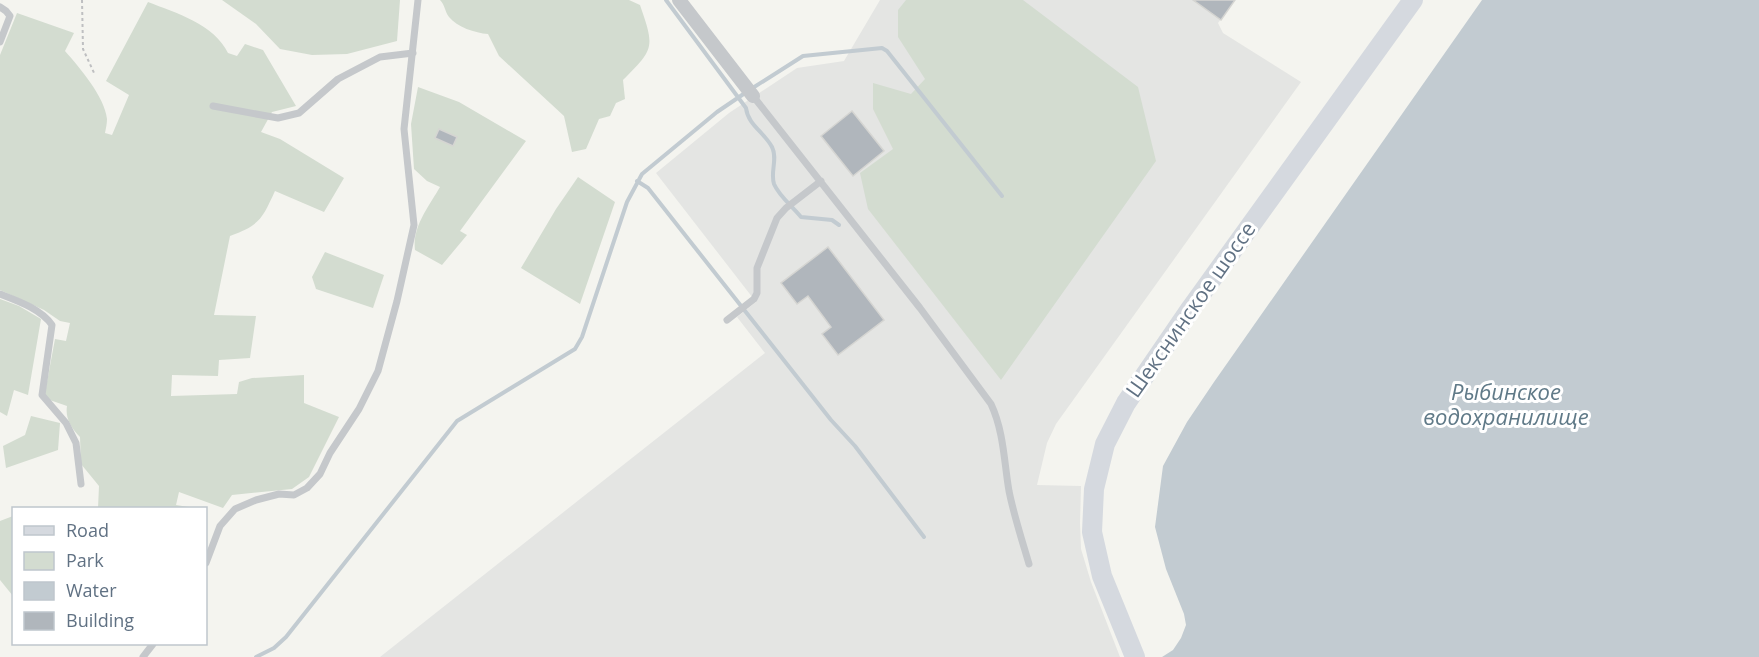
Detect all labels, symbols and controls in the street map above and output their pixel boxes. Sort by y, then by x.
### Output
street label: Шекснинское шоссе [1119,216,1261,403]
water label: Рыбинское водохранилище [1423,376,1589,431]
legend [12,507,207,645]
text: Road [66,518,109,542]
text: Park [66,548,104,572]
text: Water [66,578,117,602]
text: Building [66,608,134,632]

